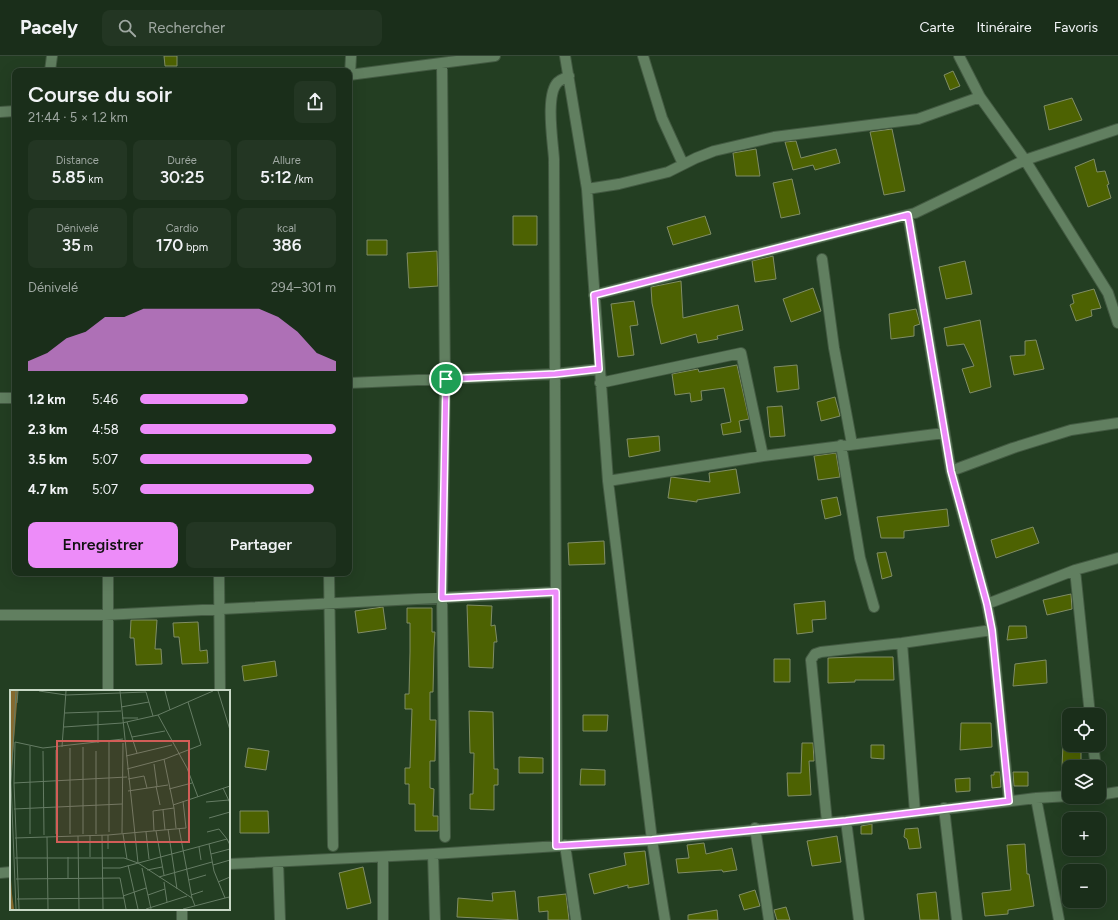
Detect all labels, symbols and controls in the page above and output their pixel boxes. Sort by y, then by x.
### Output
search box [102,10,382,46]
text: Pacely [20,16,78,39]
icon: search [116,17,138,39]
text: Rechercher [148,19,225,37]
text: Carte [920,19,954,36]
text: Itinéraire [976,19,1032,36]
text: Favoris [1054,19,1098,36]
text: Course du soir [28,81,172,108]
button: share [294,81,336,123]
text: 21:44 · 5 × 1.2 km [28,110,128,125]
text: Distance [56,154,99,167]
text: Durée [167,154,197,167]
text: Allure [273,154,301,167]
text: 5.85 [52,167,86,187]
text: 30:25 [160,167,204,187]
text: 5:12 [260,167,292,187]
text: km [86,173,103,186]
text: /km [292,173,313,186]
text: Dénivelé [56,222,98,235]
text: Cardio [166,222,198,235]
text: kcal [277,222,296,235]
text: 35 [62,235,81,255]
text: 170 [156,235,183,255]
text: 386 [272,235,301,255]
text: m [81,241,93,254]
text: bpm [183,241,208,254]
text: Dénivelé [28,280,78,295]
text: 294–301 m [271,280,336,295]
pin [429,362,463,396]
icon: arrive [435,368,457,390]
text: 1.2 km [28,392,66,407]
text: 5:46 [92,392,118,407]
text: 2.3 km [28,422,67,437]
text: 4:58 [92,422,119,437]
text: 3.5 km [28,452,67,467]
text: 5:07 [92,452,118,467]
text: 4.7 km [28,482,68,497]
text: 5:07 [92,482,118,497]
button: Enregistrer [28,522,178,568]
button: Partager [186,522,336,568]
inset map [10,690,230,910]
map controls [1062,708,1106,908]
button: locate [1062,708,1106,752]
button: layers [1062,760,1106,804]
button: + [1062,812,1106,856]
button: − [1062,864,1106,908]

